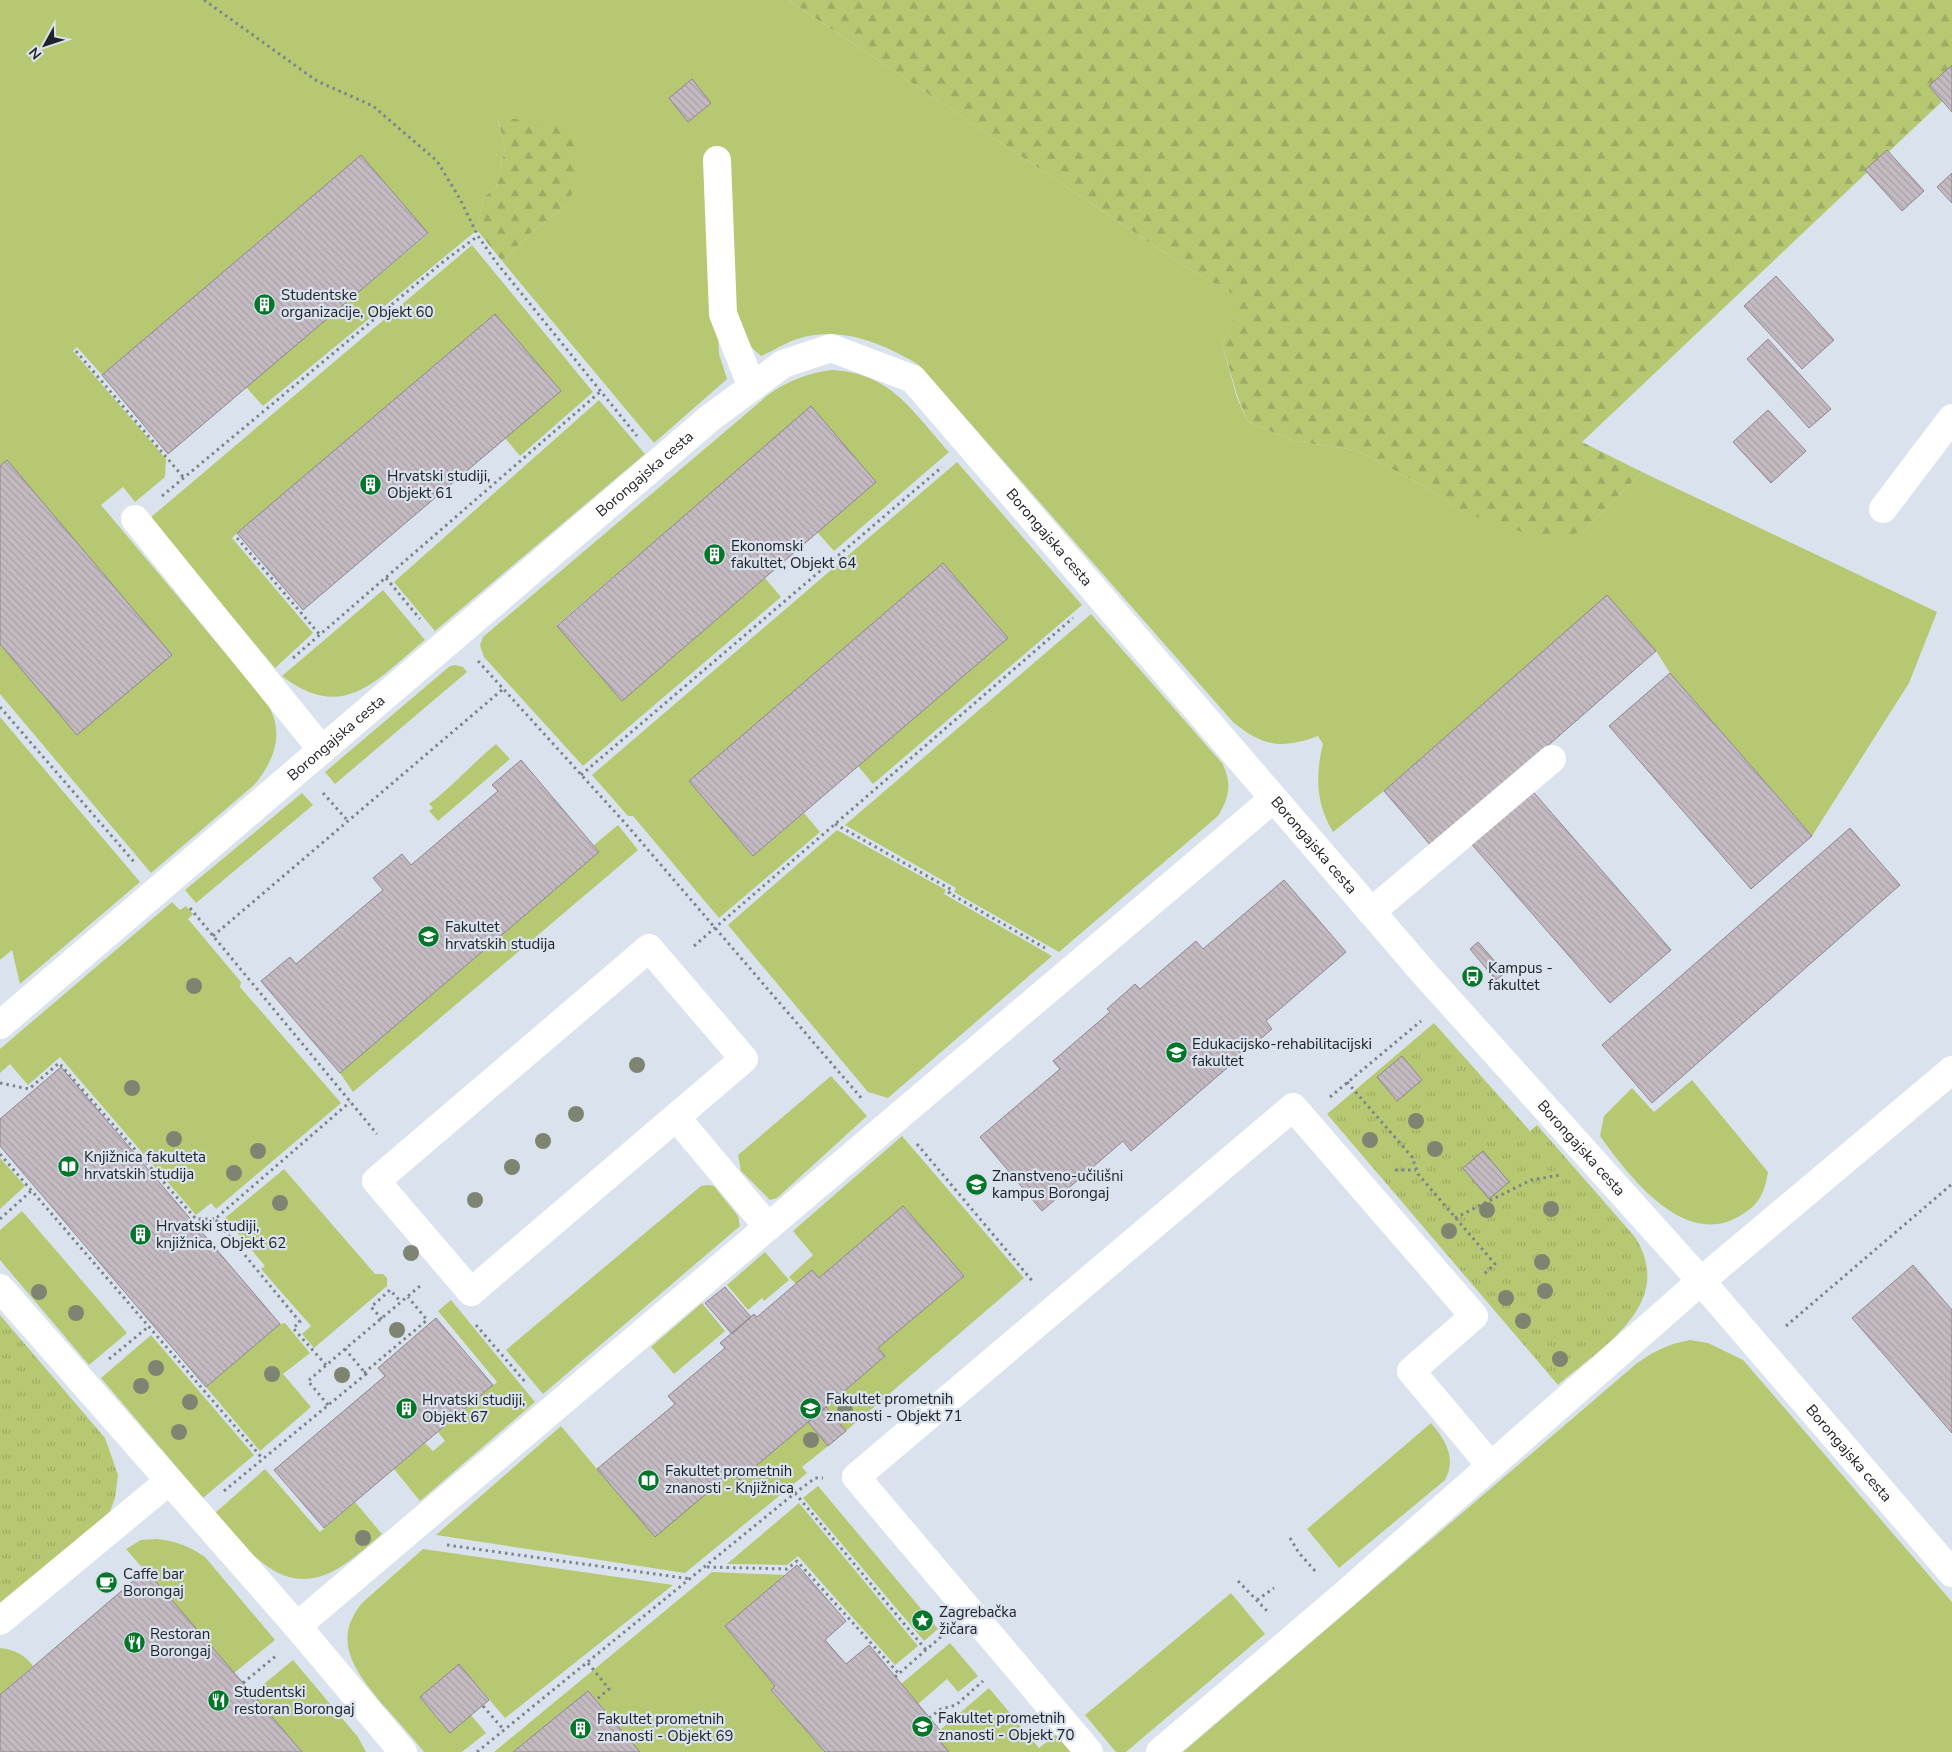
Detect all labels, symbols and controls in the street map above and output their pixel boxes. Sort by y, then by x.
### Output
north arrow [20,20,70,70]
text: N [25,43,46,63]
place label: Studentske organizacije, Objekt 60 [281,285,434,322]
building icon: Studentske organizacije, Objekt 60 [253,292,277,316]
street label: Borongajska cesta [591,427,698,521]
place label: Hrvatski studiji, Objekt 61 [387,466,491,503]
building icon: Hrvatski studiji, Objekt 61 [359,473,383,497]
street label: Borongajska cesta [1002,484,1097,590]
place label: Ekonomski fakultet, Objekt 64 [731,536,856,573]
building icon: Ekonomski fakultet, Objekt 64 [703,543,727,567]
street label: Borongajska cesta [283,690,389,785]
street label: Borongajska cesta [1266,792,1362,898]
place label: Fakultet hrvatskih studija [445,917,555,954]
school or university icon: Fakultet hrvatskih studija [417,924,441,948]
place label: Kampus - fakultet [1488,958,1553,995]
bus stop icon: Kampus - fakultet [1460,965,1484,989]
place label: Edukacijsko-rehabilitacijski fakultet [1192,1034,1372,1071]
school or university icon: Edukacijsko-rehabilitacijski fakultet [1164,1041,1188,1065]
street label: Borongajska cesta [1533,1096,1630,1200]
place label: Knjižnica fakulteta hrvatskih studija [84,1147,206,1184]
library icon: Knjižnica fakulteta hrvatskih studija [56,1154,80,1178]
place label: Znanstveno-učilišni kampus Borongaj [992,1166,1123,1203]
school or university icon: Znanstveno-učilišni kampus Borongaj [964,1173,988,1197]
place label: Hrvatski studiji, knjižnica, Objekt 62 [156,1216,286,1253]
building icon: Hrvatski studiji, knjižnica, Objekt 62 [128,1223,152,1247]
place label: Fakultet prometnih znanosti - Objekt 71 [826,1389,962,1426]
place label: Hrvatski studiji, Objekt 67 [422,1390,526,1427]
school or university icon: Fakultet prometnih znanosti - Objekt 71 [798,1396,822,1420]
building icon: Hrvatski studiji, Objekt 67 [394,1397,418,1421]
street label: Borongajska cesta [1801,1400,1897,1506]
place label: Fakultet prometnih znanosti - Knjižnica [665,1461,794,1498]
library icon: Fakultet prometnih znanosti - Knjižnica [637,1468,661,1492]
place label: Caffe bar Borongaj [123,1564,185,1601]
cafe icon: Caffe bar Borongaj [95,1571,119,1595]
place label: Zagrebačka žičara [939,1602,1017,1639]
place icon: Zagrebačka žičara [911,1609,935,1633]
place label: Restoran Borongaj [150,1624,211,1661]
restaurant icon: Restoran Borongaj [122,1631,146,1655]
place label: Studentski restoran Borongaj [234,1682,354,1719]
restaurant icon: Studentski restoran Borongaj [206,1689,230,1713]
place label: Fakultet prometnih znanosti - Objekt 70 [938,1708,1074,1745]
place label: Fakultet prometnih znanosti - Objekt 69 [597,1709,733,1746]
school or university icon: Fakultet prometnih znanosti - Objekt 70 [910,1715,934,1739]
building icon: Fakultet prometnih znanosti - Objekt 69 [569,1716,593,1740]

